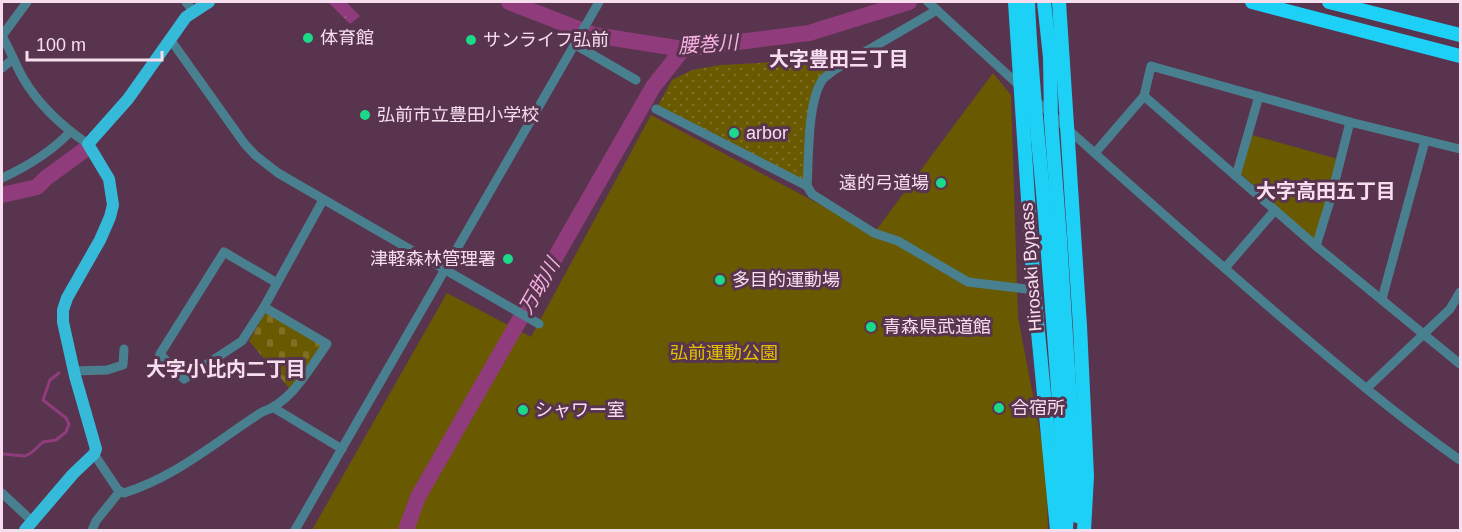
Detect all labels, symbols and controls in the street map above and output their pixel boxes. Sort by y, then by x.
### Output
scale bar [27,24,162,62]
place label: 体育館 [320,28,374,48]
place label: サンライフ弘前 [483,30,609,50]
marker: 体育館 [301,31,315,45]
water label: 腰巻川 [677,31,741,57]
marker: サンライフ弘前 [464,33,478,47]
text: 100 m [36,35,86,55]
district label: 大字豊田三丁目 [769,48,909,70]
place label: 弘前市立豊田小学校 [377,105,539,125]
marker: 弘前市立豊田小学校 [358,108,372,122]
place label: arbor [746,123,788,143]
marker: arbor [727,126,741,140]
place label: 遠的弓道場 [839,173,929,193]
marker: 遠的弓道場 [934,176,948,190]
district label: 大字高田五丁目 [1256,180,1396,202]
street label: Hirosaki Bypass [1017,202,1045,332]
place label: 津軽森林管理署 [370,249,496,269]
marker: 津軽森林管理署 [501,252,515,266]
water label: 万助川 [514,253,565,317]
place label: 多目的運動場 [732,270,840,290]
marker: 多目的運動場 [713,273,727,287]
place label: 青森県武道館 [883,317,991,337]
marker: 青森県武道館 [864,320,878,334]
park label: 弘前運動公園 [670,343,778,363]
district label: 大字小比内二丁目 [146,358,306,380]
place label: 合宿所 [1011,398,1065,418]
place label: シャワー室 [535,400,625,420]
marker: 合宿所 [992,401,1006,415]
marker: シャワー室 [516,403,530,417]

